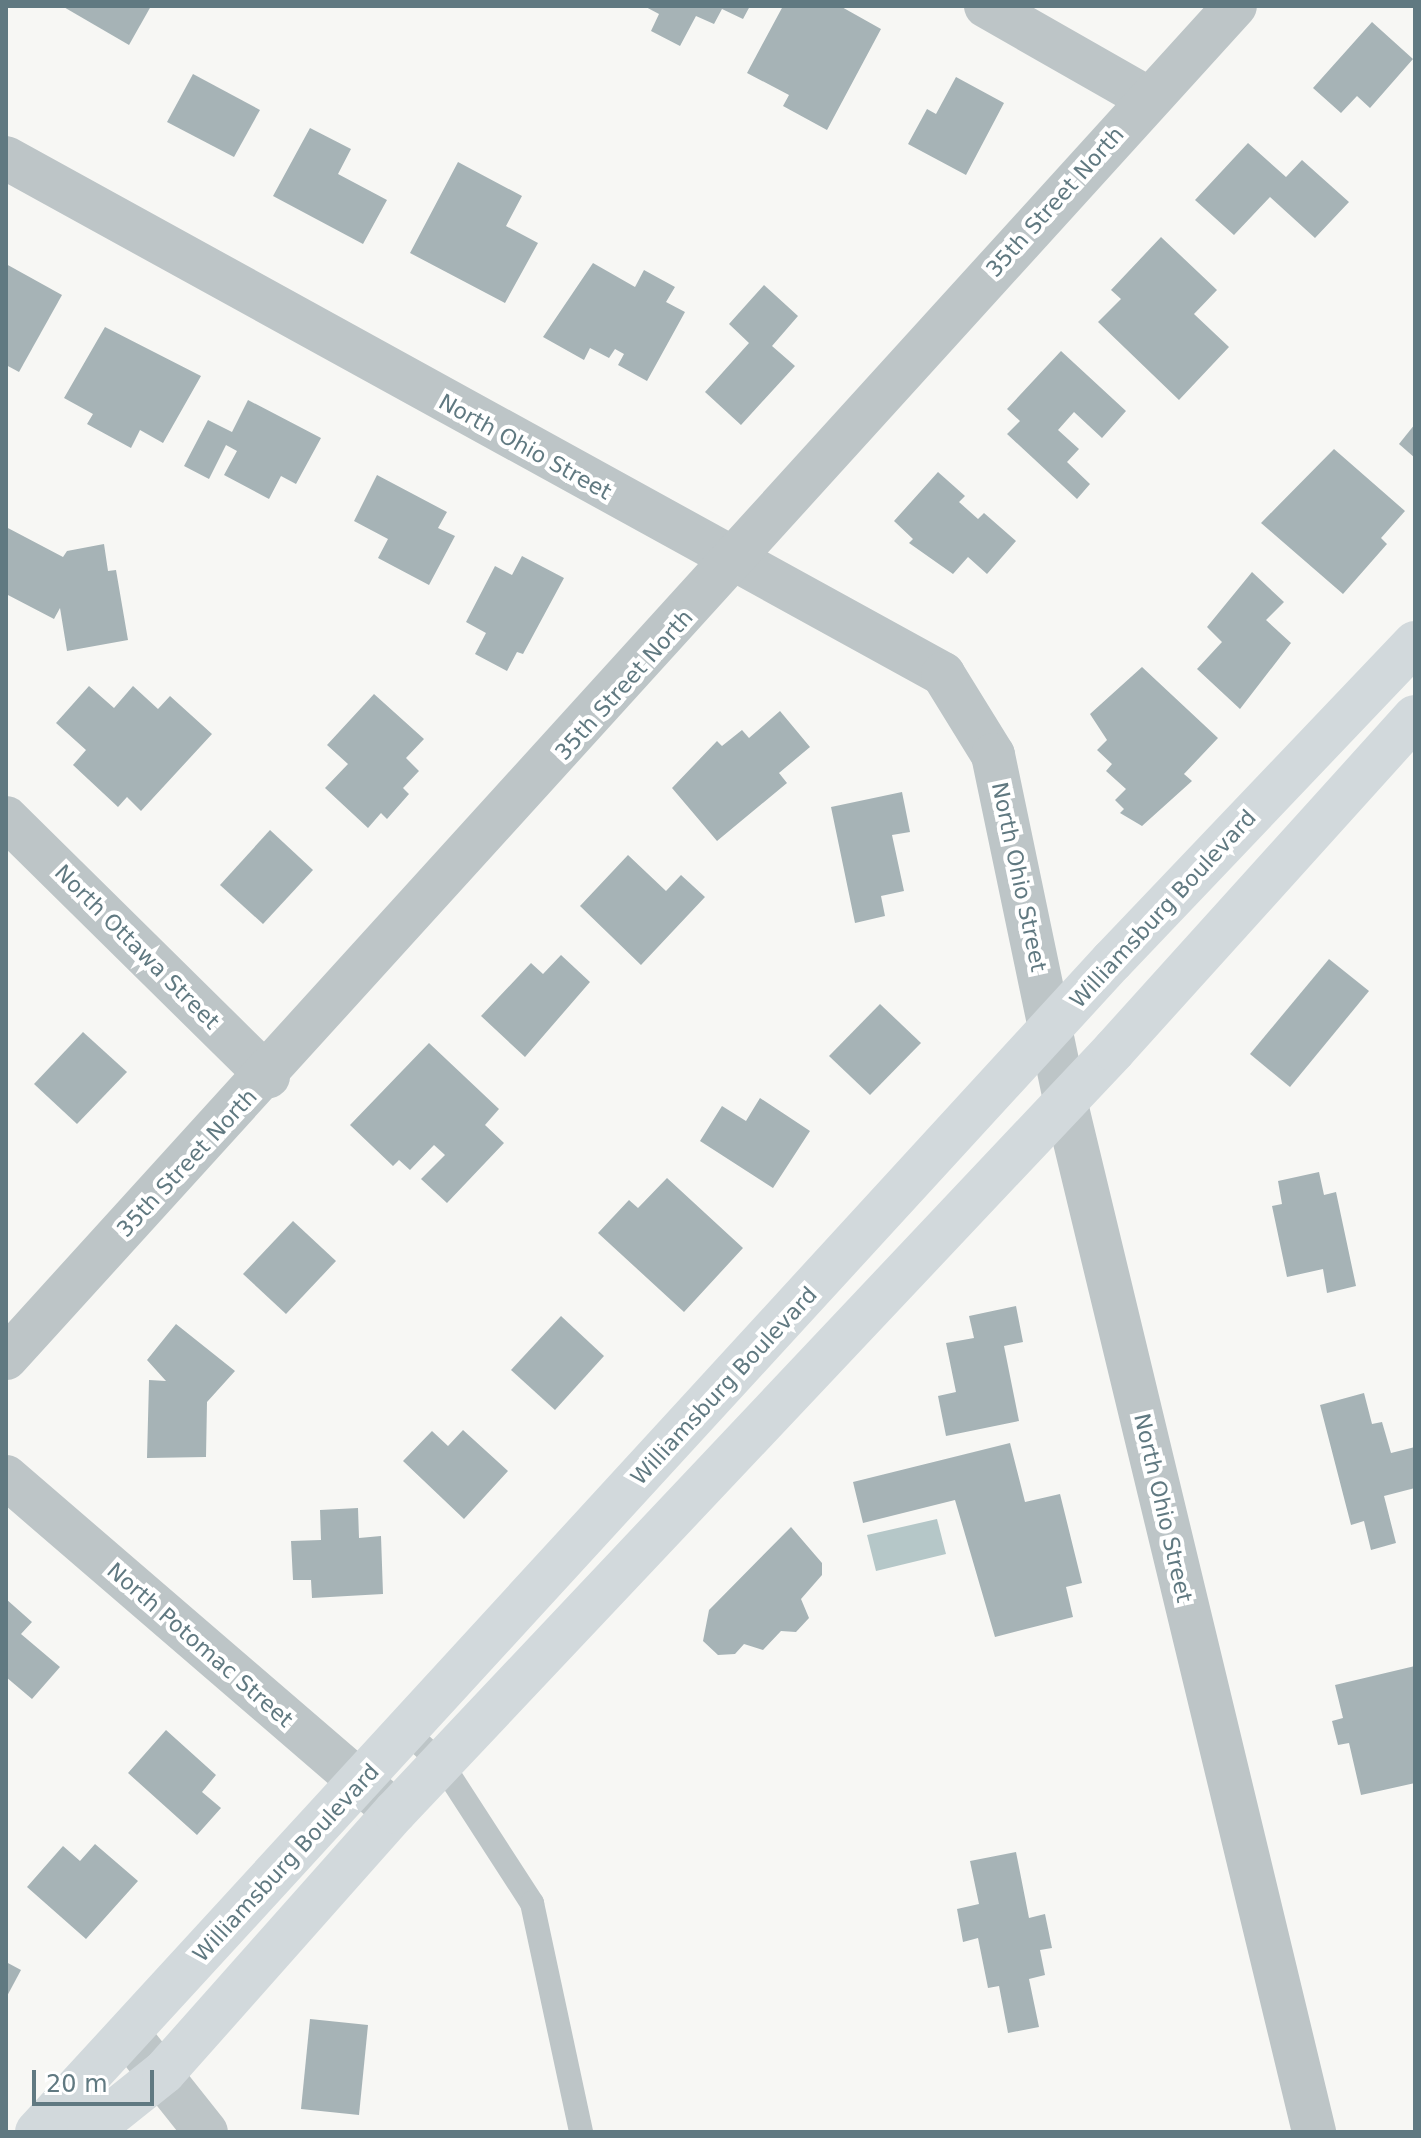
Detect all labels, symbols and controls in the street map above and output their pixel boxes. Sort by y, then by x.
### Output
street label: 35th Street North [981,121,1129,283]
street label: North Ohio Street [434,389,616,505]
street label: 35th Street North [550,604,698,766]
street label: North Ohio Street [986,780,1052,974]
street label: Williamsburg Boulevard [1064,805,1262,1013]
street label: North Ottawa Street [49,859,225,1035]
street label: 35th Street North [112,1083,262,1243]
street label: Williamsburg Boulevard [625,1282,823,1490]
street label: North Ohio Street [1128,1411,1198,1605]
street label: North Potomac Street [102,1557,298,1733]
street label: Williamsburg Boulevard [187,1759,385,1967]
scale bar [36,2054,158,2104]
text: 20 m [46,2070,108,2098]

